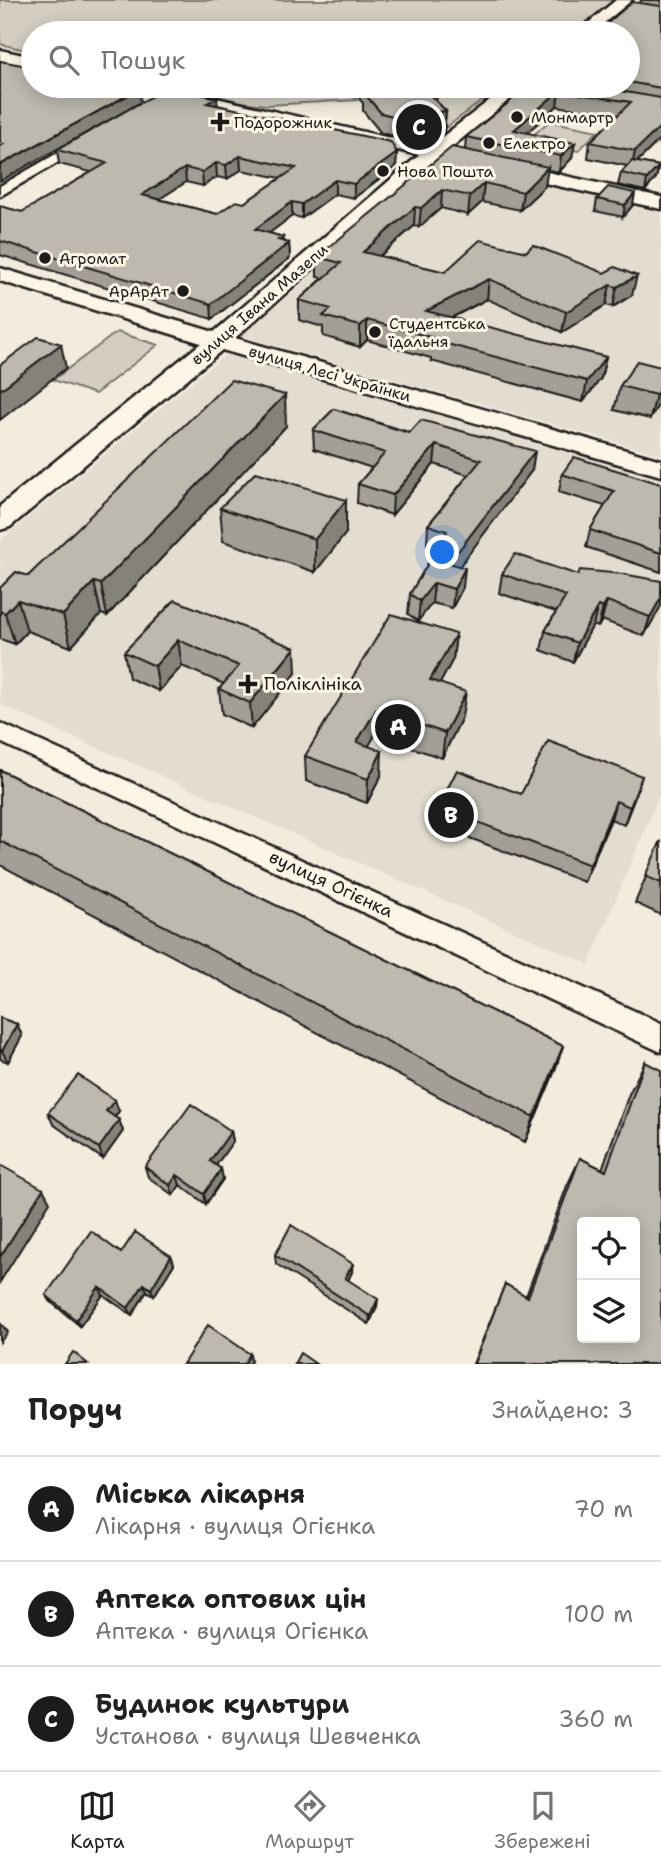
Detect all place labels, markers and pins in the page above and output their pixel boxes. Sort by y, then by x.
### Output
pin: C [396,101,442,153]
place label: Монмартр [531,107,614,128]
marker: Монмартр [509,109,525,125]
place label: Подорожник [234,112,333,133]
marker: Подорожник [212,114,228,130]
place label: Електро [503,133,566,154]
marker: Електро [481,135,497,151]
place label: Нова Пошта [397,161,493,182]
marker: Нова Пошта [375,163,391,179]
place label: Агромат [59,248,127,269]
marker: Агромат [37,250,53,266]
place label: АрАрАт [109,281,170,302]
marker: АрАрАт [175,283,191,299]
place label: Студентська їдальня [388,313,485,352]
marker: Студентська їдальня [367,324,383,340]
place label: Поліклініка [264,672,362,696]
marker: Поліклініка [238,674,258,694]
pin: A [375,701,421,753]
pin: B [428,789,474,841]

